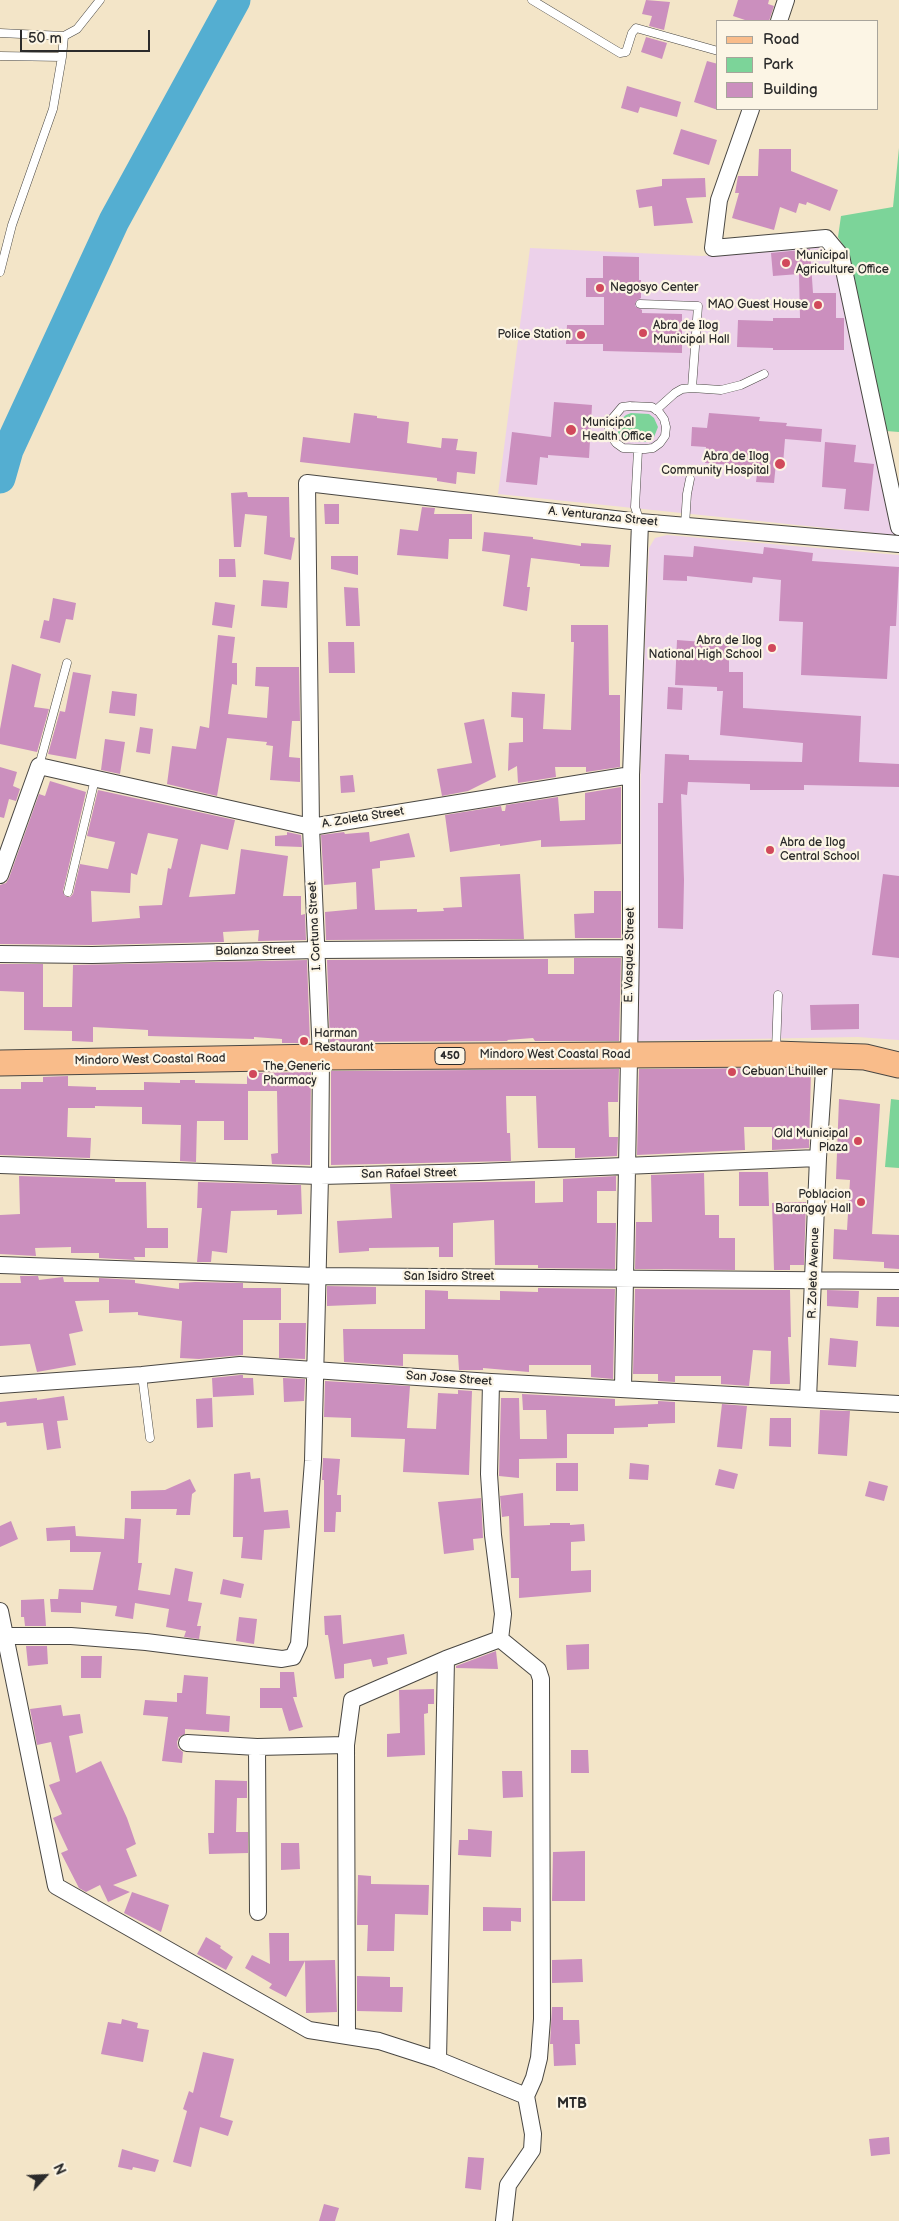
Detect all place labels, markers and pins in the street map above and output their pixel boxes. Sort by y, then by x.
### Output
place label: Municipal Agriculture Office [796,249,889,277]
marker: Municipal Agriculture Office [780,257,792,269]
place label: Negosyo Center [610,281,698,295]
marker: Negosyo Center [594,282,606,294]
place label: MAO Guest House [707,298,808,312]
marker: MAO Guest House [812,299,824,311]
place label: Abra de Ilog Municipal Hall [653,319,729,347]
marker: Abra de Ilog Municipal Hall [637,327,649,339]
place label: Police Station [497,328,571,342]
marker: Police Station [575,329,587,341]
place label: Municipal Health Office [582,416,652,444]
marker: Municipal Health Office [564,423,578,437]
place label: Abra de Ilog Community Hospital [661,450,769,478]
marker: Abra de Ilog Community Hospital [773,457,787,471]
place label: Abra de Ilog National High School [648,634,762,662]
marker: Abra de Ilog National High School [766,642,778,654]
place label: Abra de Ilog Central School [780,836,859,864]
marker: Abra de Ilog Central School [764,844,776,856]
place label: Harman Restaurant [314,1027,374,1055]
marker: Harman Restaurant [298,1035,310,1047]
place label: The Generic Pharmacy [263,1060,330,1088]
place label: Cebuan Lhuiller [742,1065,827,1079]
marker: Cebuan Lhuiller [726,1066,738,1078]
marker: The Generic Pharmacy [247,1068,259,1080]
place label: Old Municipal Plaza [774,1127,848,1155]
marker: Old Municipal Plaza [852,1135,864,1147]
place label: Poblacion Barangay Hall [775,1188,851,1216]
marker: Poblacion Barangay Hall [855,1196,867,1208]

